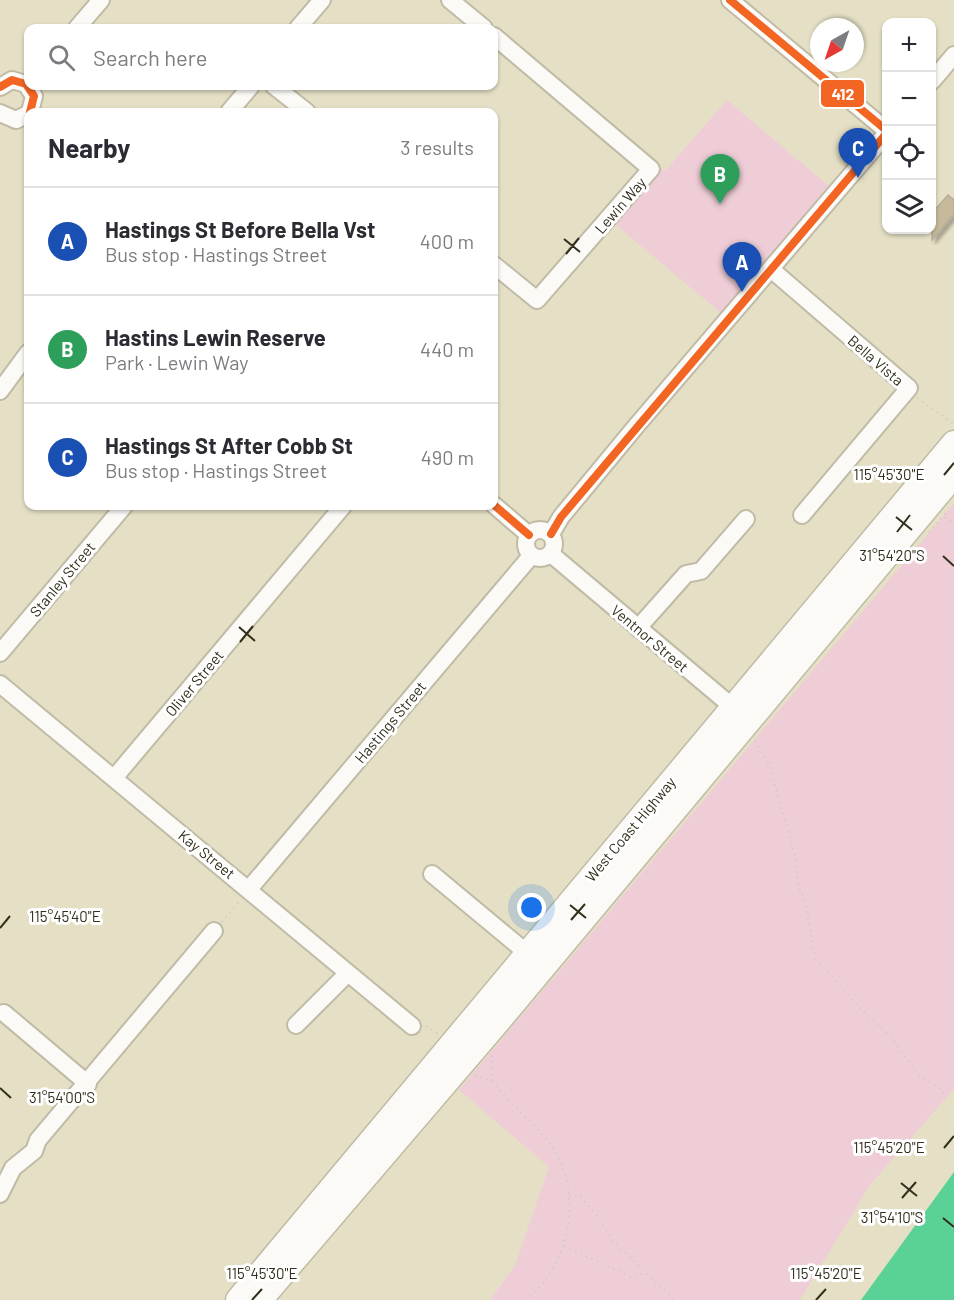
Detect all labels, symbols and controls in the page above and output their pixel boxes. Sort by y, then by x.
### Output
north arrow [810,18,864,72]
map controls [882,18,936,234]
button: + [882,18,936,72]
search box [24,24,498,90]
icon: search [45,41,78,74]
text: Search here [93,44,207,70]
button: − [882,72,936,126]
line badge: 412 [820,79,865,108]
text: 412 [832,84,854,103]
button: locate [882,126,936,180]
pin: C [838,128,878,178]
text: Nearby [48,132,130,163]
text: 3 results [400,135,474,159]
pin: B [700,154,740,204]
street label: Lewin Way [591,173,649,237]
button: layers [882,180,936,234]
text: Hastings St Before Bella Vst [105,216,375,242]
text: A [61,229,74,253]
text: 400 m [420,229,474,253]
text: Bus stop · Hastings Street [105,242,327,266]
pin: A [722,242,762,292]
text: Hastins Lewin Reserve [105,324,326,350]
street label: Bella Vista [844,331,908,389]
text: B [61,337,74,361]
text: 440 m [420,337,474,361]
text: Park · Lewin Way [105,350,248,374]
text: Hastings St After Cobb St [105,432,353,458]
text: C [61,445,74,469]
text: 490 m [421,445,474,469]
text: Bus stop · Hastings Street [105,458,327,482]
text: 115°45'30"E [853,465,925,483]
street label: Stanley Street [26,538,98,620]
text: 31°54'20"S [859,546,925,564]
street label: Ventnor Street [608,601,692,675]
street label: Oliver Street [161,646,227,720]
street label: Hastings Street [351,677,429,767]
street label: West Coast Highway [581,773,679,885]
street label: Kay Street [175,826,239,882]
your location [517,893,546,922]
text: 115°45'40"E [29,907,101,925]
text: 31°54'00"S [29,1088,95,1106]
text: 115°45'20"E [853,1138,925,1156]
text: 31°54'10"S [861,1208,923,1226]
text: 115°45'30"E [226,1264,298,1282]
text: 115°45'20"E [790,1264,862,1282]

